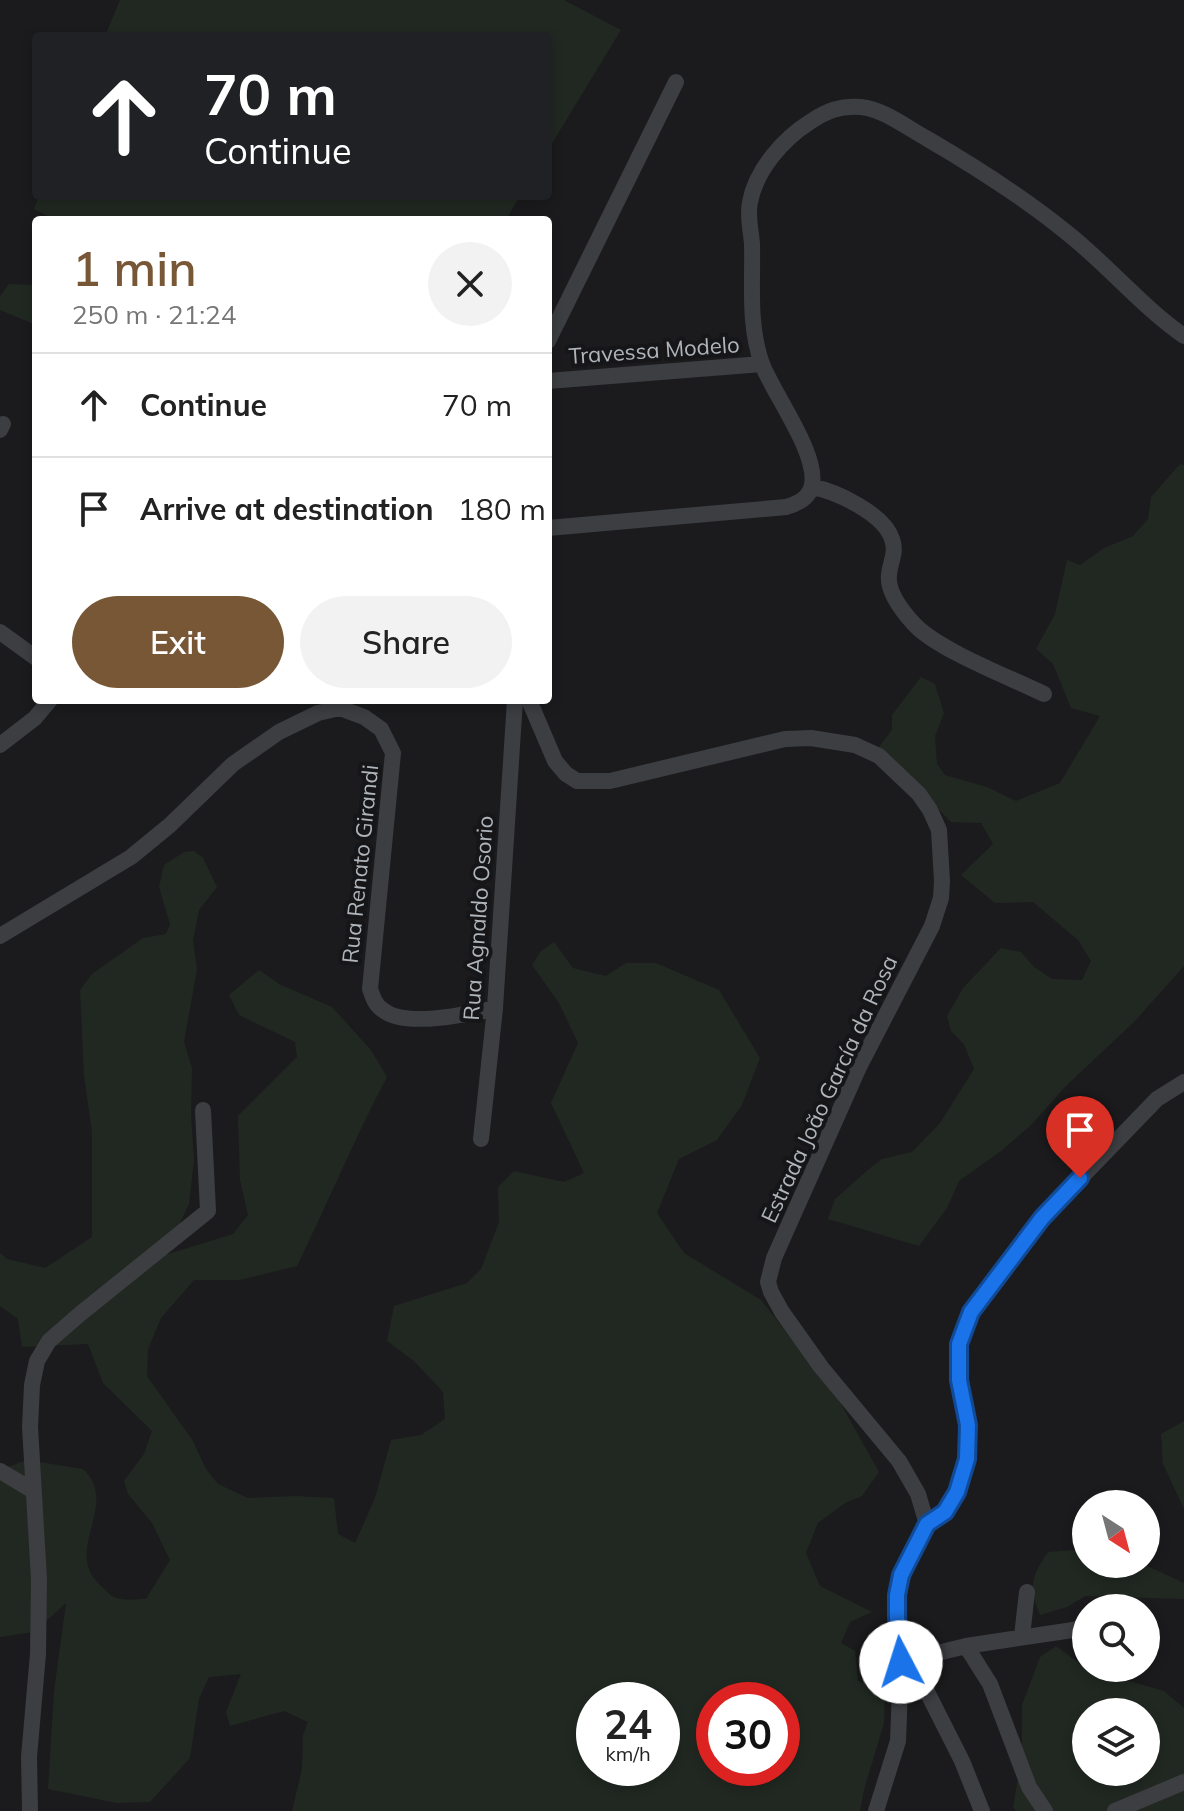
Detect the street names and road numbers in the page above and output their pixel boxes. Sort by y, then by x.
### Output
street label: Travessa Modelo [568,330,740,370]
street label: Rua Renato Girandi [336,763,384,965]
street label: Rua Agnaldo Osorio [457,815,499,1021]
street label: Estrada João García da Rosa [755,951,903,1227]

